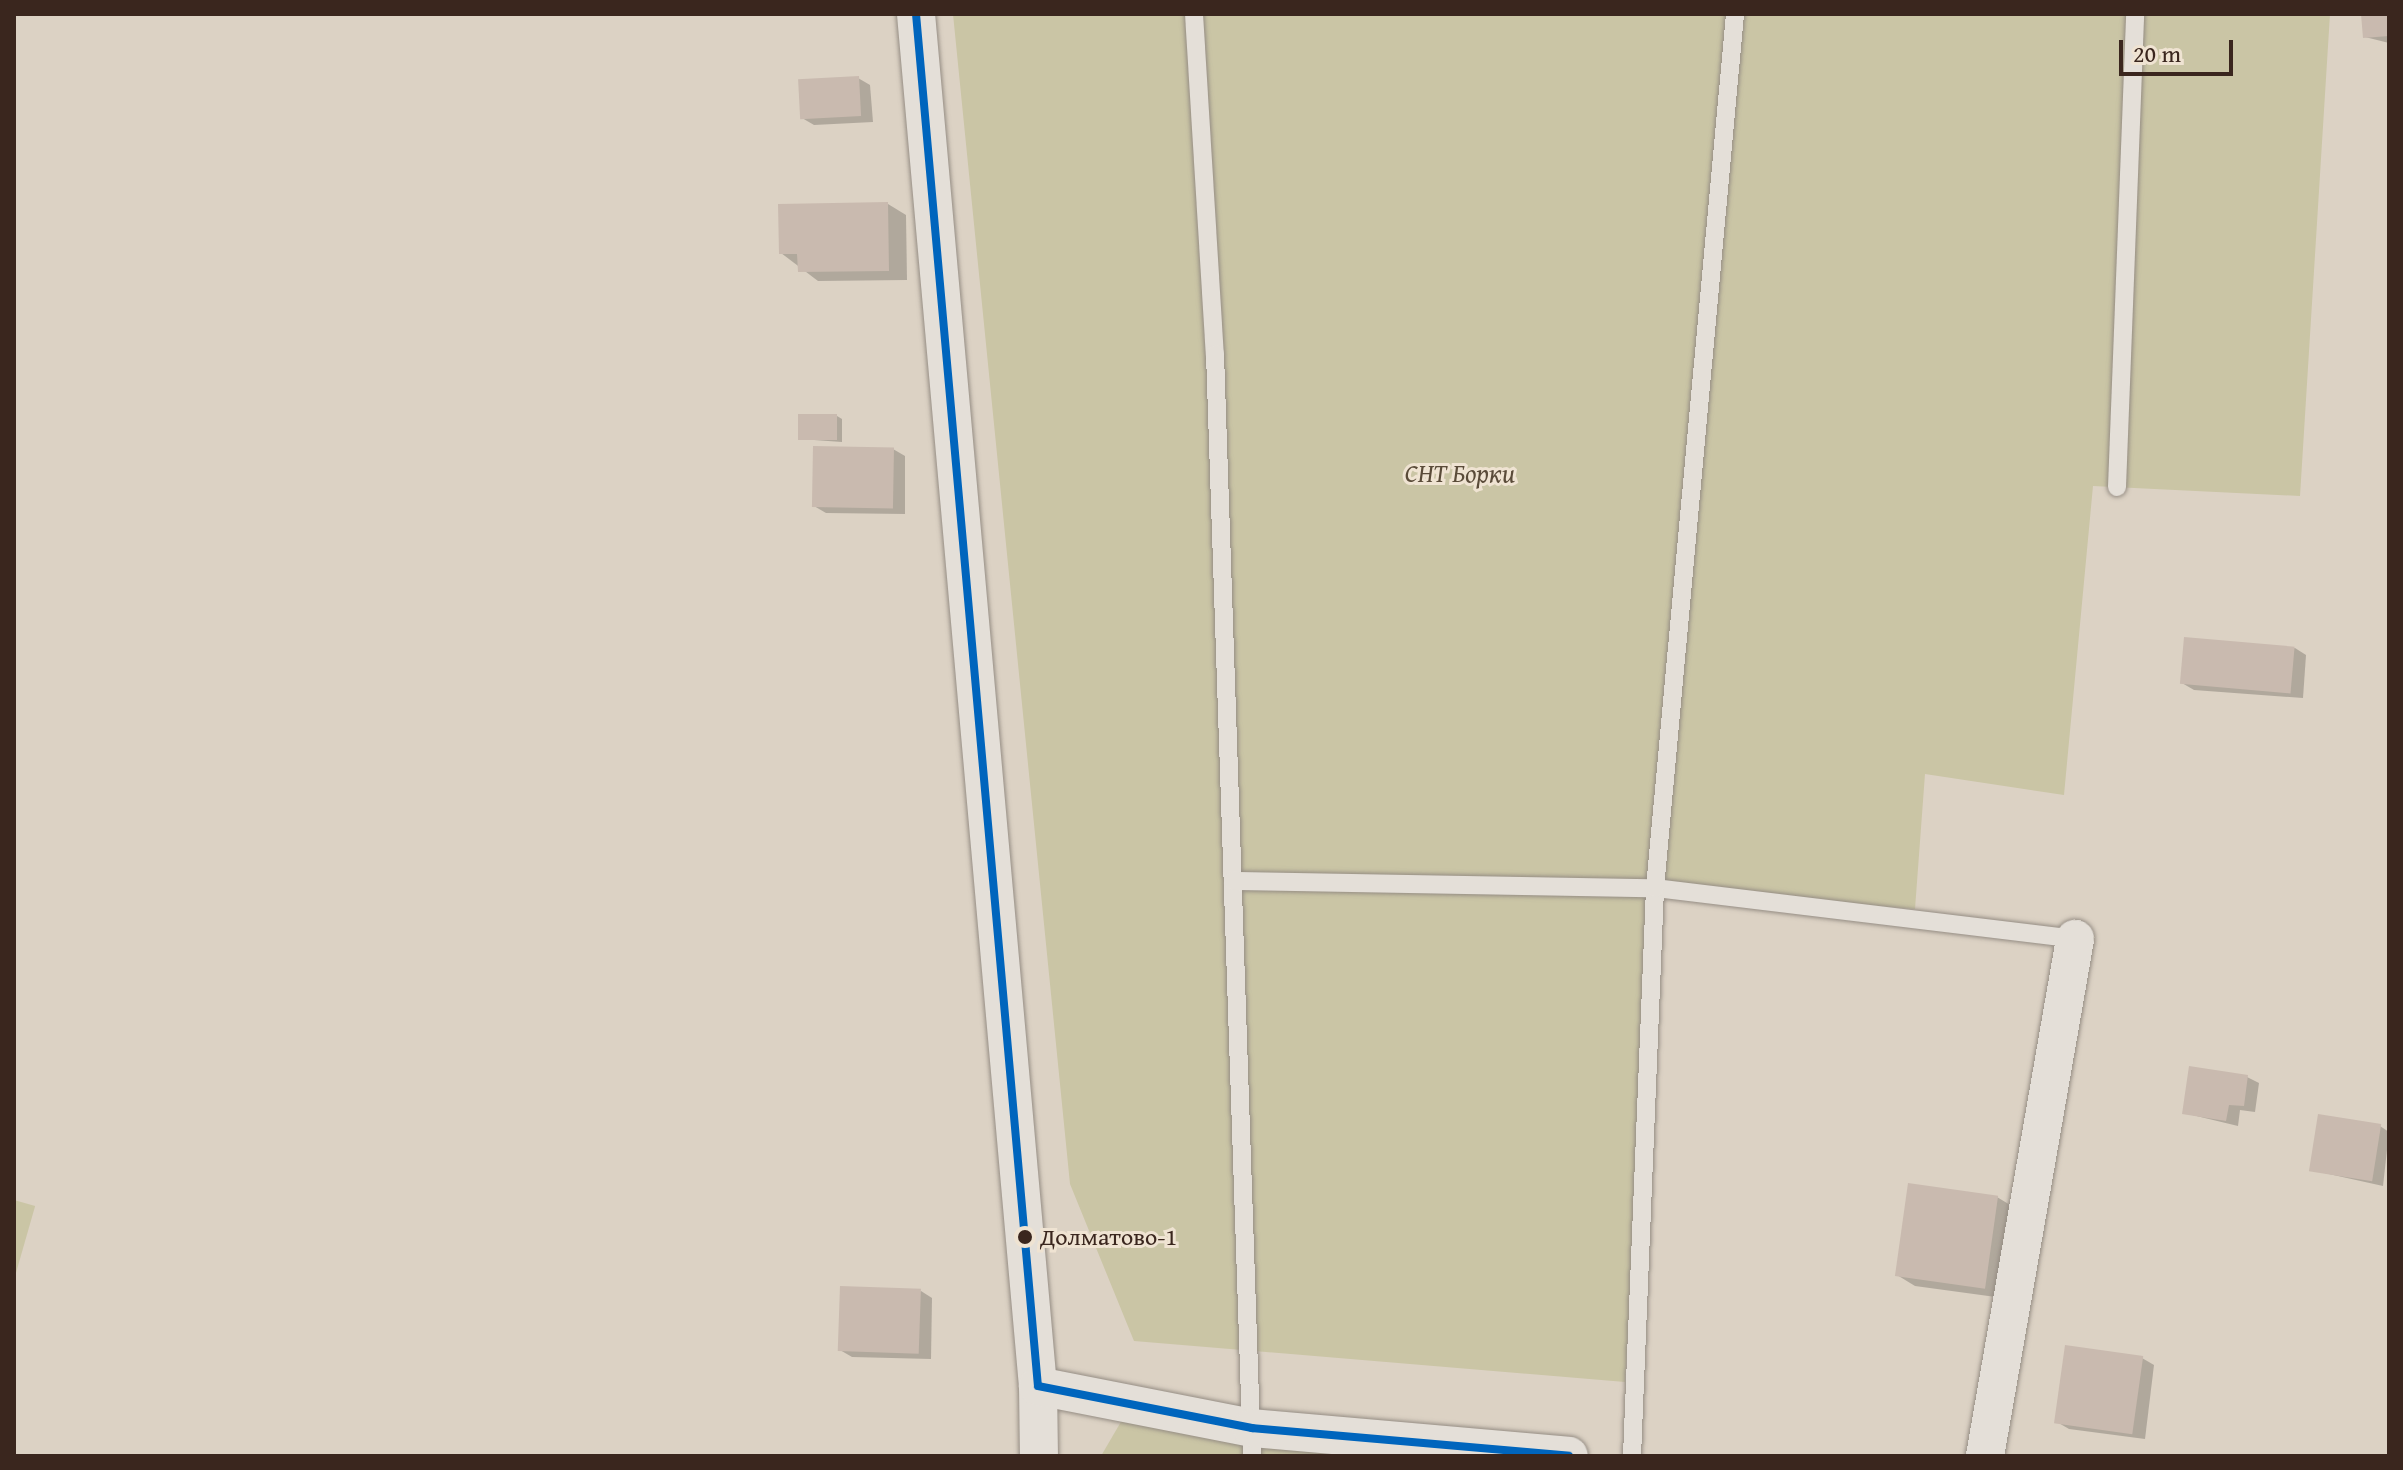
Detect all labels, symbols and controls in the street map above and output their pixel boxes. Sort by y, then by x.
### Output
scale bar [2123,24,2237,74]
text: 20 m [2133,36,2181,71]
park label: СНТ Борки [1405,457,1515,489]
place label: Долматово-1 [1040,1223,1177,1251]
marker: Долматово-1 [1017,1229,1033,1245]

